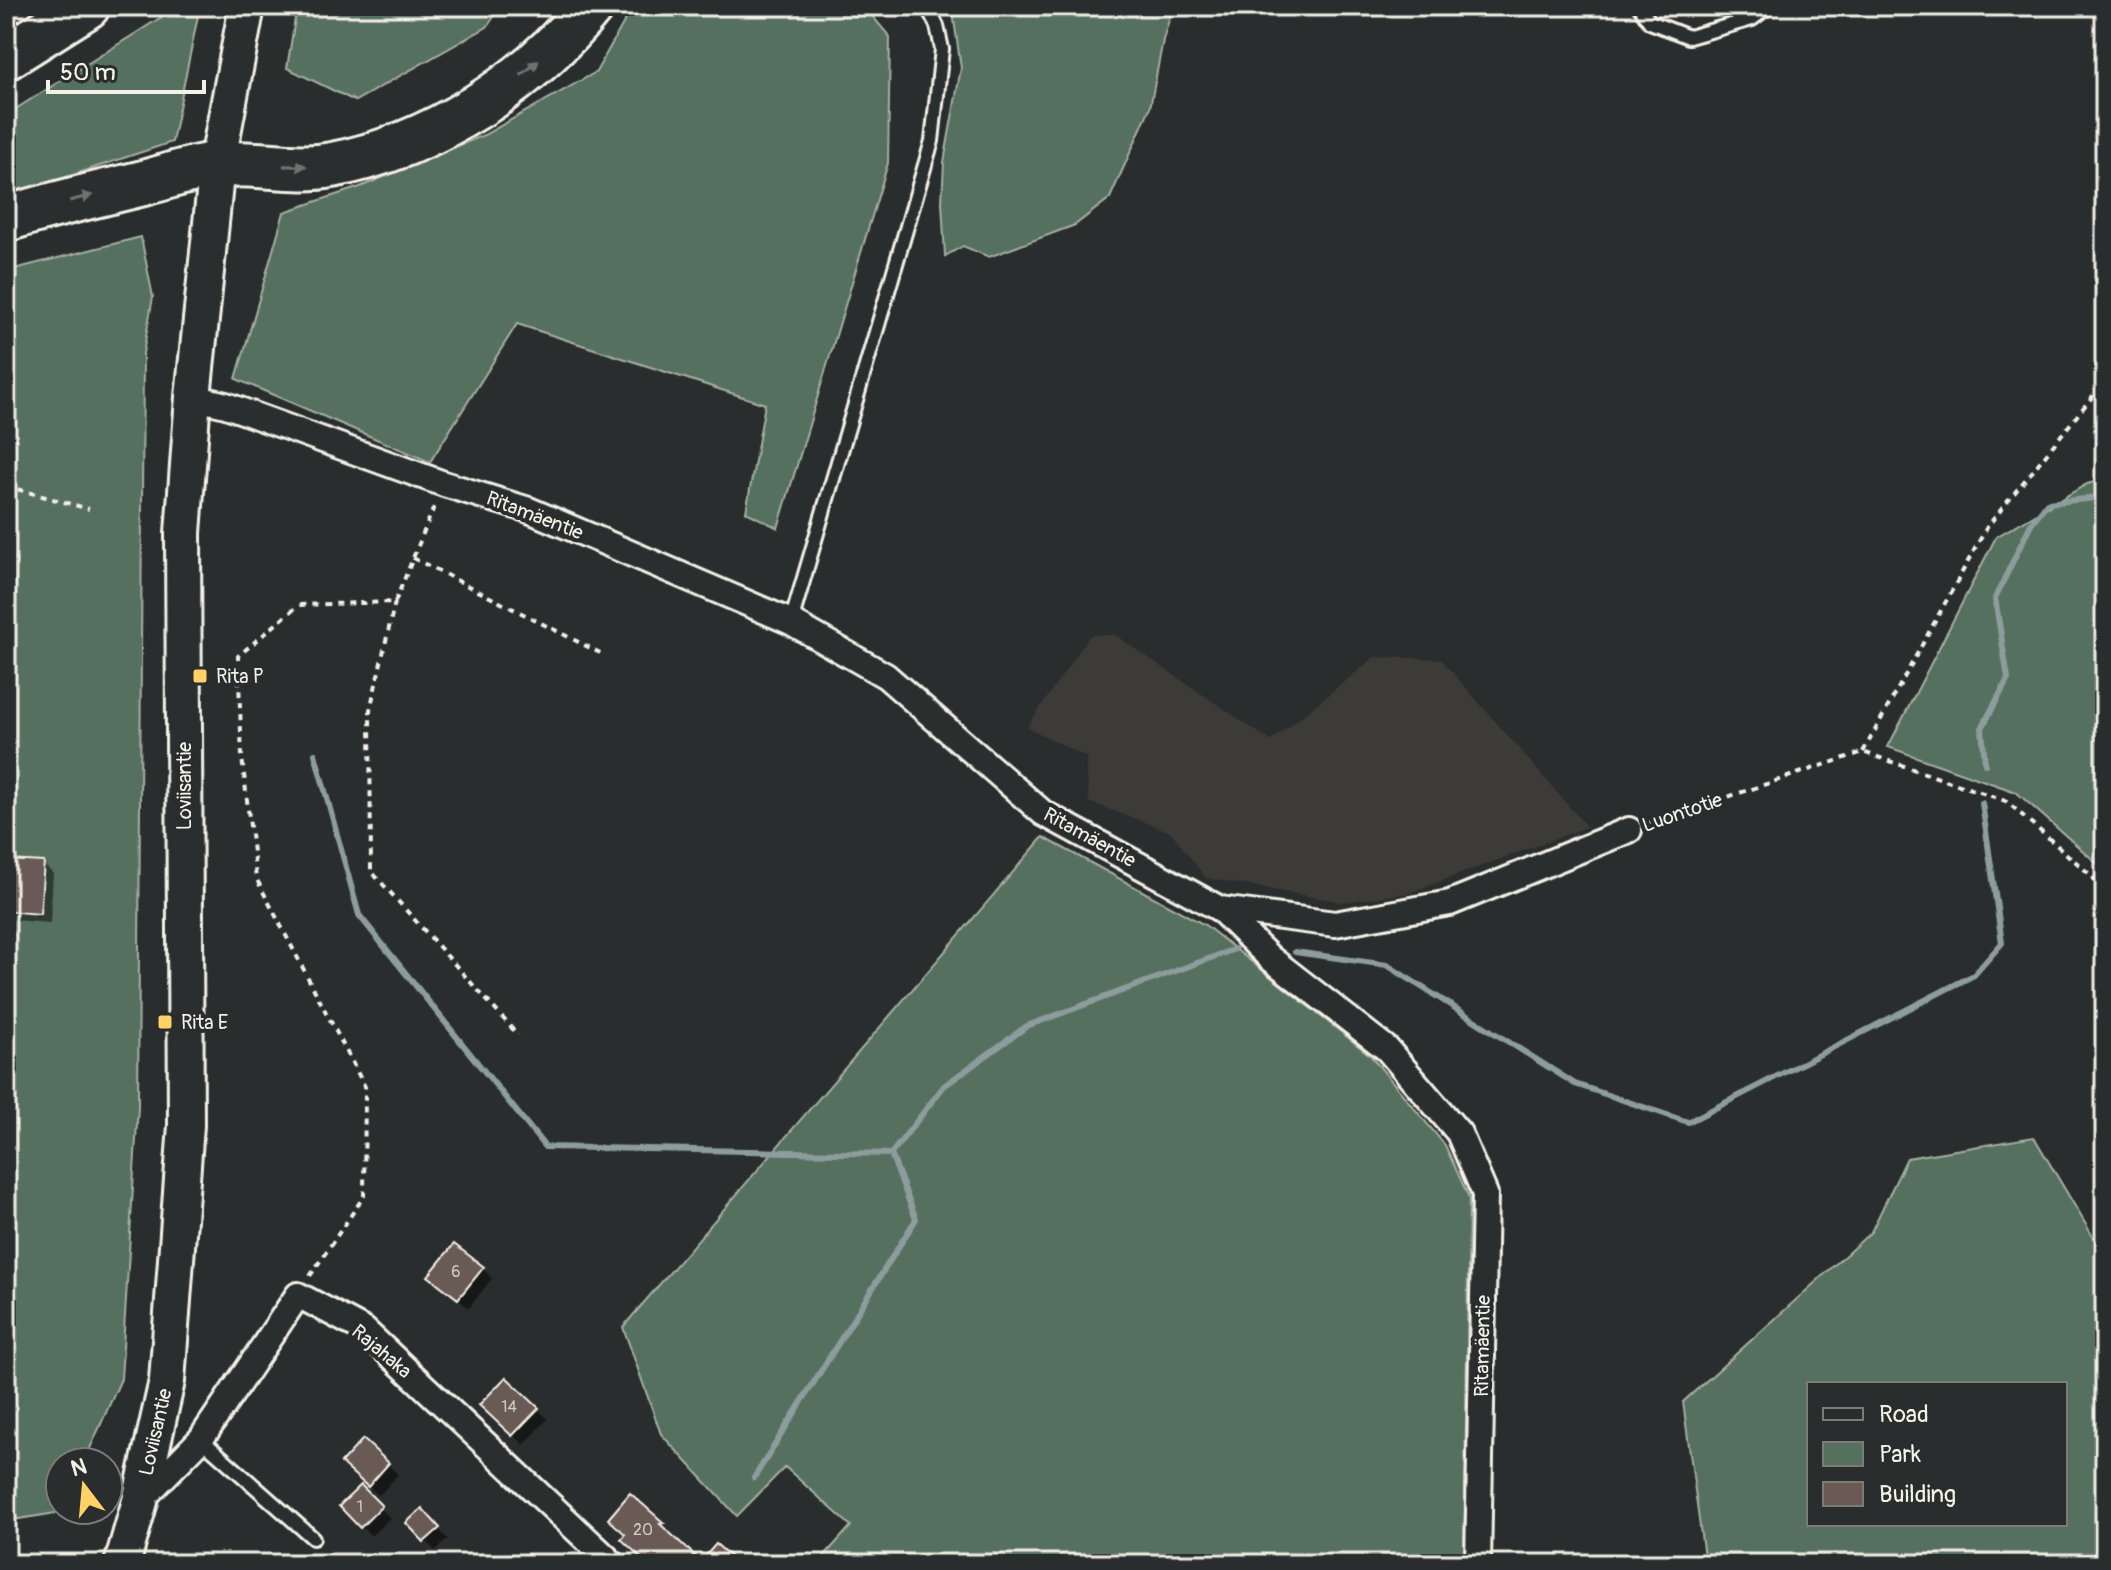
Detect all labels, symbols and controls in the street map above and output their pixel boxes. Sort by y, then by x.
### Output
scale bar [48,44,204,94]
text: 50 m [60,58,116,87]
one-way arrow [520,60,540,76]
one-way arrow [283,159,308,172]
one-way arrow [69,191,94,204]
street label: Ritamäentie [483,486,587,545]
place label: Rita P [216,664,264,689]
marker: Rita P [191,667,209,685]
street label: Loviisantie [172,742,197,830]
street label: Luontotie [1639,787,1726,838]
street label: Ritamäentie [1039,802,1140,873]
place label: Rita E [181,1010,228,1035]
marker: Rita E [156,1013,174,1031]
house number: 6 [451,1262,461,1282]
street label: Ritamäentie [1469,1295,1496,1397]
street label: Rajahaka [346,1319,417,1384]
legend [1807,1382,2067,1526]
street label: Loviisantie [133,1386,178,1478]
house number: 14 [501,1397,517,1417]
text: Road [1879,1400,1929,1429]
text: Park [1879,1440,1921,1469]
north arrow [44,1446,124,1526]
text: N [68,1452,90,1483]
text: Building [1879,1480,1956,1509]
house number: 1 [357,1497,363,1517]
house number: 20 [633,1520,653,1540]

